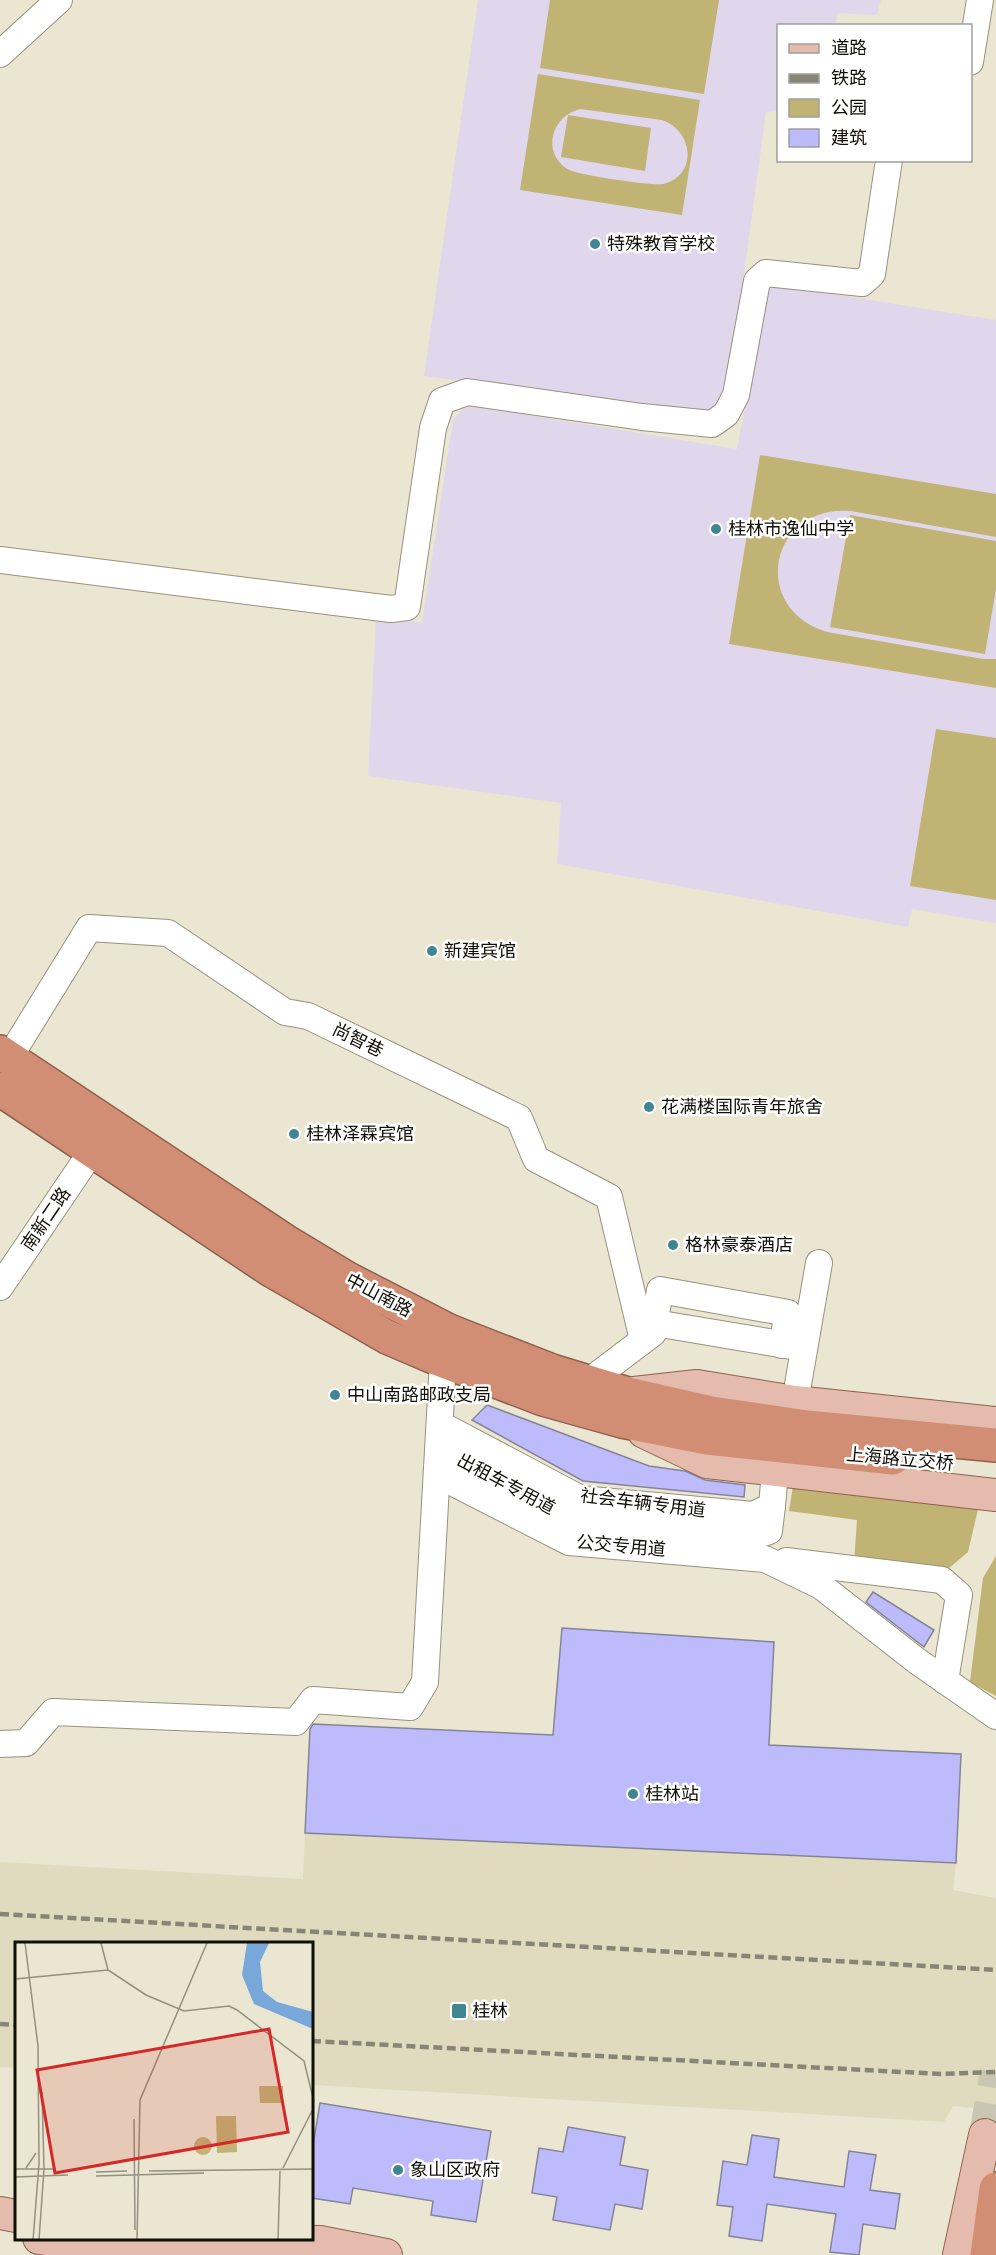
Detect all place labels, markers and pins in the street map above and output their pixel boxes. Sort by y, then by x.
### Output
place label: 特殊教育学校 [607,234,715,254]
marker: 特殊教育学校 [588,237,602,251]
place label: 桂林市逸仙中学 [728,519,854,539]
marker: 桂林市逸仙中学 [709,522,723,536]
place label: 新建宾馆 [444,941,516,961]
marker: 新建宾馆 [425,944,439,958]
place label: 花满楼国际青年旅舍 [661,1097,823,1117]
marker: 花满楼国际青年旅舍 [642,1100,656,1114]
place label: 桂林泽霖宾馆 [306,1124,414,1144]
marker: 桂林泽霖宾馆 [287,1127,301,1141]
place label: 格林豪泰酒店 [685,1235,793,1255]
marker: 格林豪泰酒店 [666,1238,680,1252]
place label: 中山南路邮政支局 [347,1385,491,1405]
marker: 中山南路邮政支局 [328,1388,342,1402]
place label: 桂林站 [645,1784,699,1804]
marker: 桂林站 [626,1787,640,1801]
place label: 桂林 [472,2001,508,2021]
marker: 桂林 [450,2002,468,2020]
place label: 象山区政府 [410,2160,500,2180]
marker: 象山区政府 [391,2163,405,2177]

